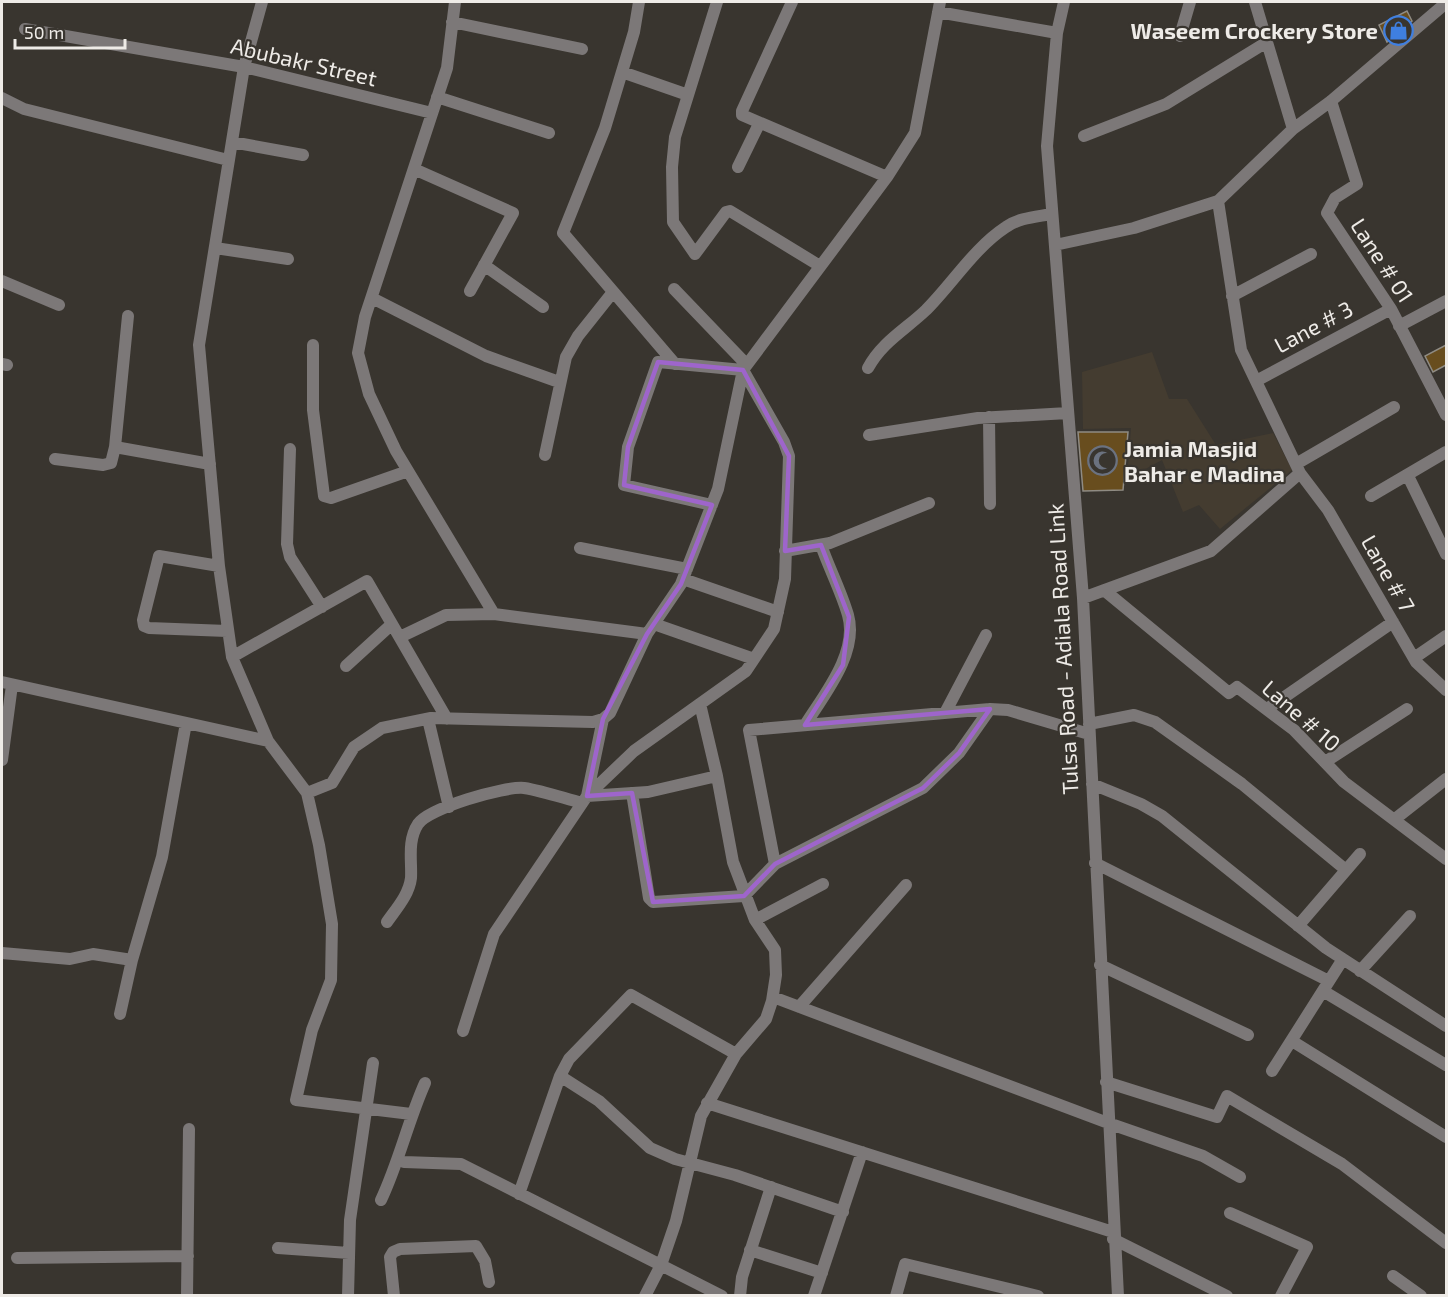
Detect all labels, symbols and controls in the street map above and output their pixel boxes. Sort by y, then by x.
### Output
scale bar [15,12,124,50]
shop icon: Waseem Crockery Store [1383,14,1415,46]
place label: Waseem Crockery Store [1130,17,1378,44]
text: 50 m [24,21,64,43]
street label: Abubakr Street [228,32,380,90]
street label: Lane # 01 [1346,213,1420,307]
street label: Lane # 3 [1269,295,1357,357]
place label: Jamia Masjid Bahar e Madina [1124,435,1285,486]
mosque icon: Jamia Masjid Bahar e Madina [1087,445,1119,477]
street label: Tulsa Road - Adiala Road Link [1041,503,1083,795]
street label: Lane # 7 [1357,530,1421,616]
street label: Lane # 10 [1258,674,1346,756]

